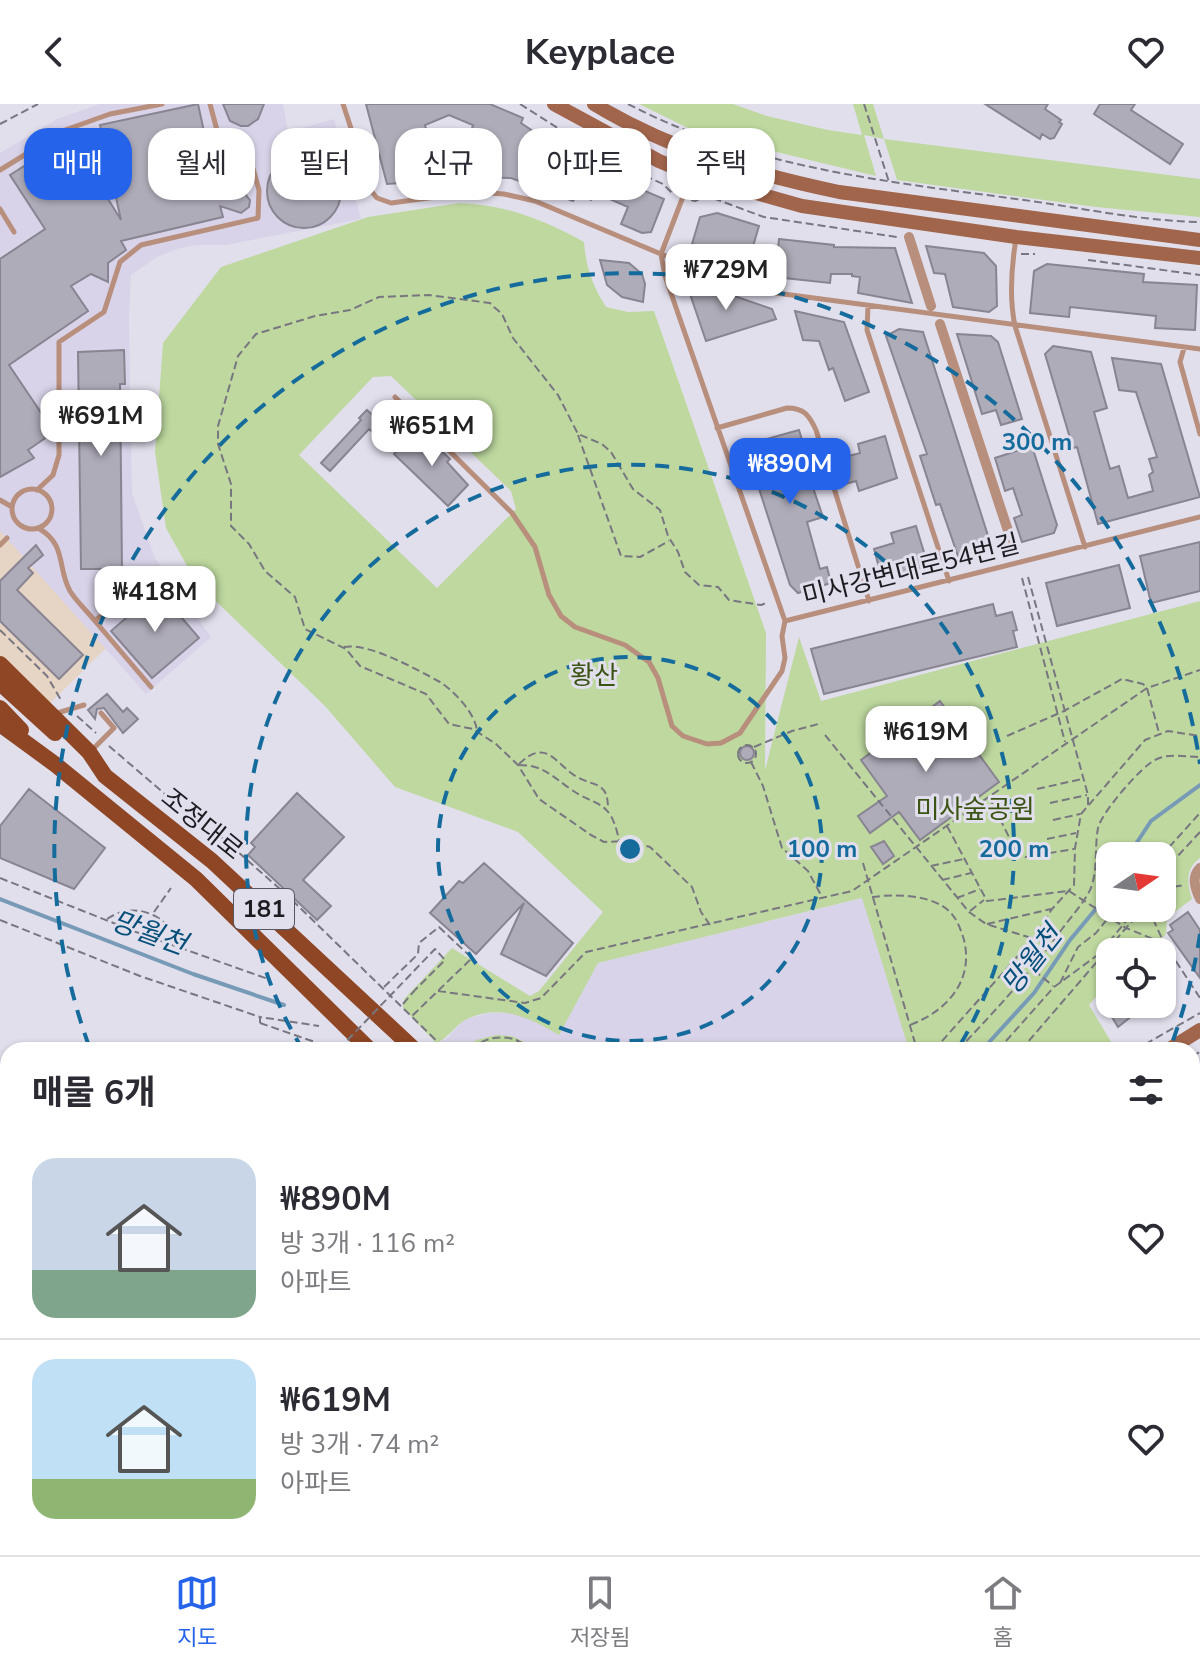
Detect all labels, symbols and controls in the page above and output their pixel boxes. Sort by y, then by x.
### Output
text: Keyplace [525,28,675,77]
icon: back [32,30,76,74]
icon: heart [1124,30,1168,74]
chip: 매매 [24,128,132,200]
chip: 월세 [148,128,255,200]
chip: 필터 [271,128,379,200]
chip: 신규 [395,128,502,200]
chip: 아파트 [518,128,651,200]
chip: 주택 [667,128,775,200]
pin: ₩729M [670,244,782,312]
text: ₩729M [684,252,768,287]
pin: ₩691M [45,390,157,458]
text: ₩691M [59,398,143,433]
pin: ₩651M [376,400,488,468]
text: ₩651M [390,408,474,443]
text: 300 m [1002,426,1072,458]
pin: ₩890M [734,438,846,506]
text: ₩890M [748,446,832,481]
street label: 미사강변대로54번길 [799,526,1023,614]
pin: ₩418M [99,566,211,634]
text: ₩418M [113,574,197,609]
park label: 황산 [570,658,618,693]
pin: ₩619M [870,706,982,774]
text: ₩619M [884,714,968,749]
street label: 조정대로 [154,780,250,868]
park label: 미사숲공원 [915,792,1035,827]
text: 100 m [787,833,857,865]
text: 200 m [979,833,1049,865]
centre of rings [616,835,644,863]
north arrow [1096,842,1176,922]
map controls [1096,842,1176,1018]
road number: 181 [234,889,294,929]
water label: 망월천 [106,902,195,965]
water label: 망월천 [993,915,1073,1002]
button: locate [1096,938,1176,1018]
icon: filters [1124,1068,1168,1112]
text: 매물 6개 [32,1070,155,1116]
text: ₩890M [280,1176,391,1222]
icon: home [96,1190,192,1286]
icon: heart [1124,1216,1168,1260]
text: 방 3개 · 116 m² [280,1226,455,1261]
text: 아파트 [280,1265,352,1300]
text: ₩619M [280,1377,391,1423]
icon: home [96,1391,192,1487]
icon: heart [1124,1417,1168,1461]
text: 방 3개 · 74 m² [280,1427,439,1462]
text: 아파트 [280,1466,352,1501]
tab: 지도 [175,1571,219,1653]
tab: 저장됨 [570,1571,630,1653]
tab: 홈 [981,1571,1025,1653]

